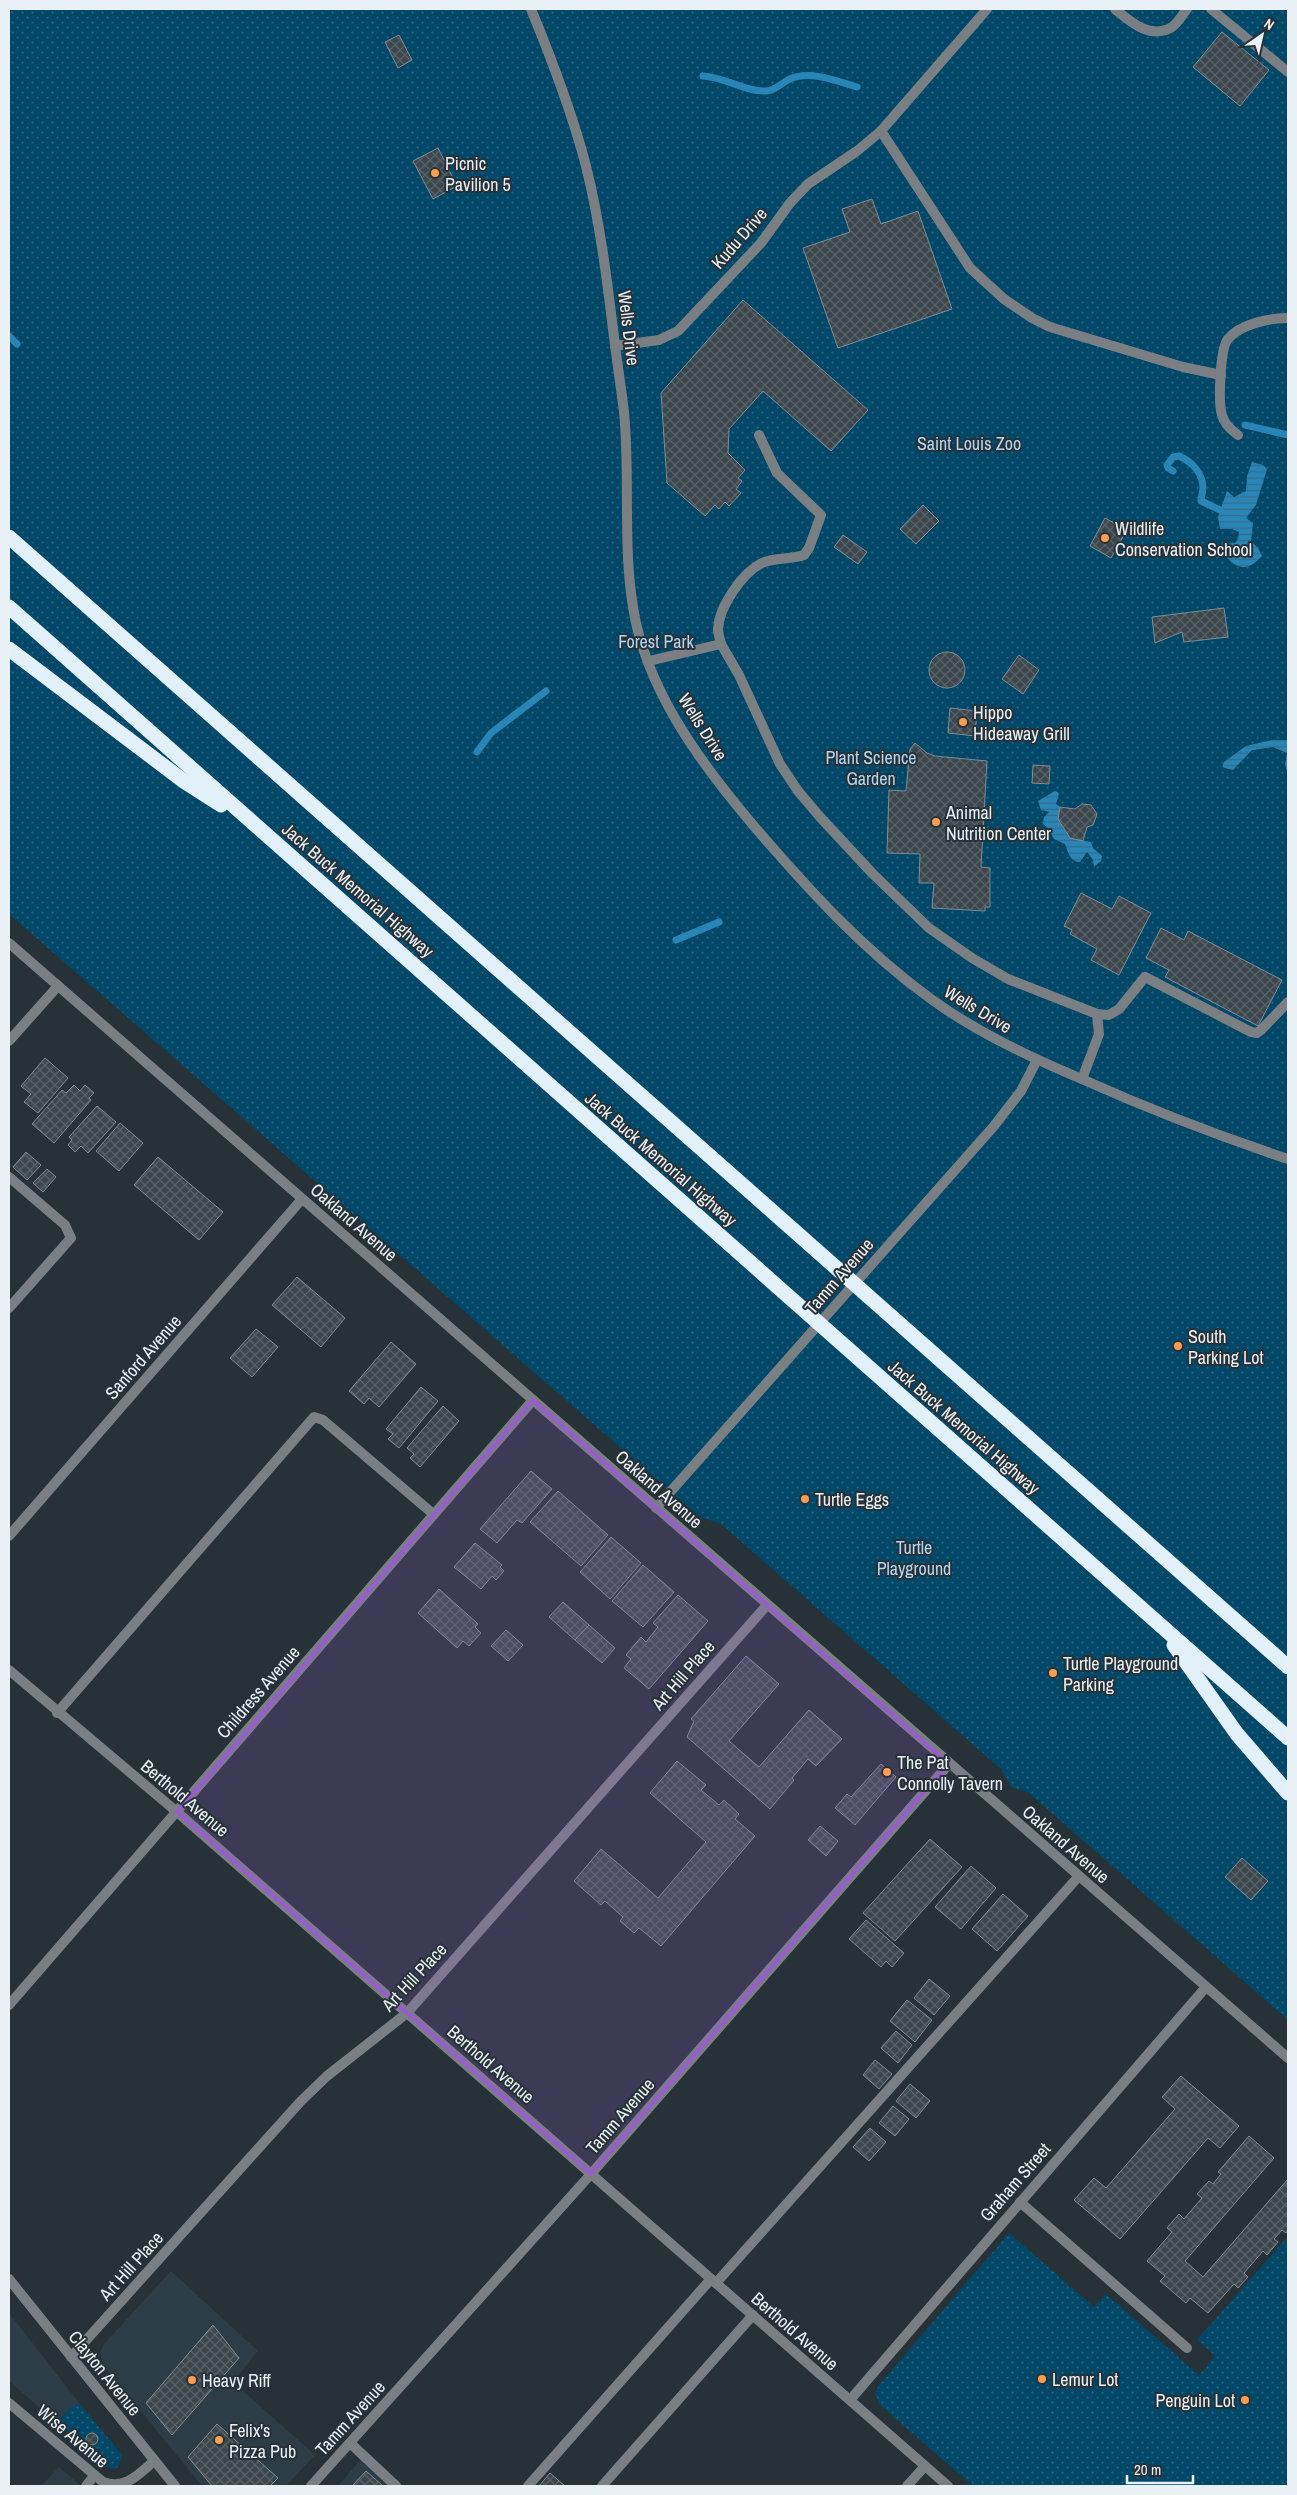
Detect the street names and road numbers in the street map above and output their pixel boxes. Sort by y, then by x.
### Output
street label: Kudu Drive [705,202,773,274]
street label: Wells Drive [612,289,646,367]
street label: Wells Drive [672,688,734,766]
street label: Jack Buck Memorial Highway [276,817,440,964]
street label: Wells Drive [939,979,1017,1039]
street label: Jack Buck Memorial Highway [579,1086,743,1233]
street label: Oakland Avenue [305,1177,403,1267]
street label: Tamm Avenue [799,1232,879,1320]
street label: Sanford Avenue [99,1309,187,1405]
street label: Jack Buck Memorial Highway [882,1354,1046,1501]
street label: Oakland Avenue [610,1444,708,1534]
street label: Art Hill Place [645,1635,720,1716]
street label: Childress Avenue [211,1640,305,1744]
street label: Berthold Avenue [136,1754,234,1842]
street label: Oakland Avenue [1017,1799,1115,1889]
street label: Art Hill Place [375,1937,452,2017]
street label: Berthold Avenue [442,2019,540,2109]
street label: Tamm Avenue [580,2072,660,2160]
street label: Graham Street [974,2137,1056,2227]
street label: Art Hill Place [92,2226,169,2307]
street label: Berthold Avenue [746,2286,844,2376]
street label: Clayton Avenue [63,2325,147,2421]
street label: Tamm Avenue [309,2375,391,2461]
street label: Wise Avenue [32,2399,114,2473]

